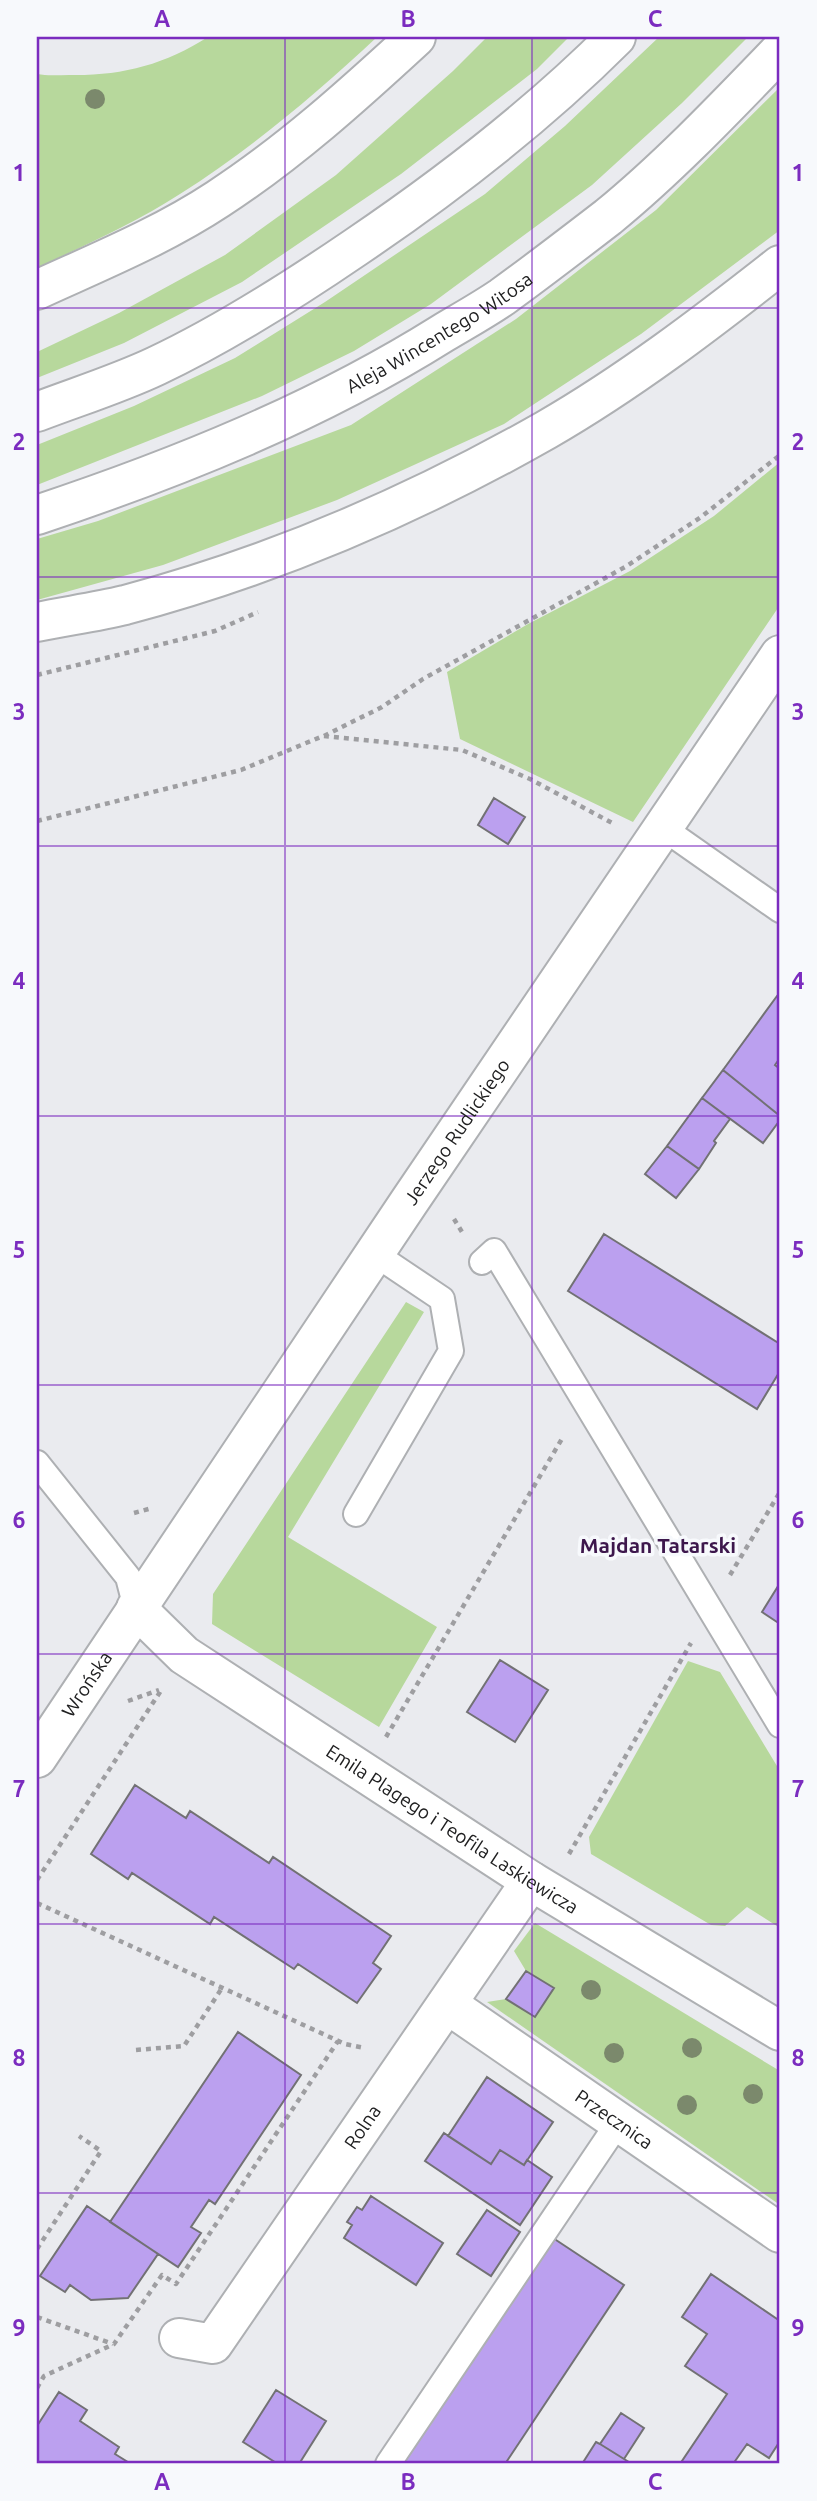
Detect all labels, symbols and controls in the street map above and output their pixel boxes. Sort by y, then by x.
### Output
text: A [154,6,170,31]
text: B [400,6,416,31]
text: C [648,6,663,31]
text: 1 [13,160,25,185]
text: 1 [792,160,804,185]
street label: Aleja Wincentego Witosa [343,268,537,397]
text: 2 [13,429,25,454]
text: 2 [792,429,804,454]
text: 3 [13,699,25,724]
text: 3 [792,699,804,724]
text: 4 [13,968,26,993]
text: 4 [792,968,805,993]
street label: Jerzego Rudlickiego [399,1054,514,1209]
text: 5 [13,1237,25,1262]
text: 5 [792,1237,804,1262]
text: 6 [13,1507,26,1532]
text: 6 [792,1507,805,1532]
district label: Majdan Tatarski [580,1533,736,1557]
street label: Wrońska [57,1647,116,1721]
street label: Emila Plagego i Teofila Laskiewicza [322,1740,582,1918]
text: 7 [13,1776,25,1801]
text: 7 [792,1776,804,1801]
text: 8 [13,2045,25,2070]
text: 8 [792,2045,804,2070]
street label: Przecznica [571,2085,657,2153]
street label: Rolna [339,2101,385,2153]
text: 9 [13,2315,25,2340]
text: 9 [792,2315,804,2340]
text: A [154,2469,170,2494]
text: B [400,2469,416,2494]
text: C [648,2469,663,2494]

